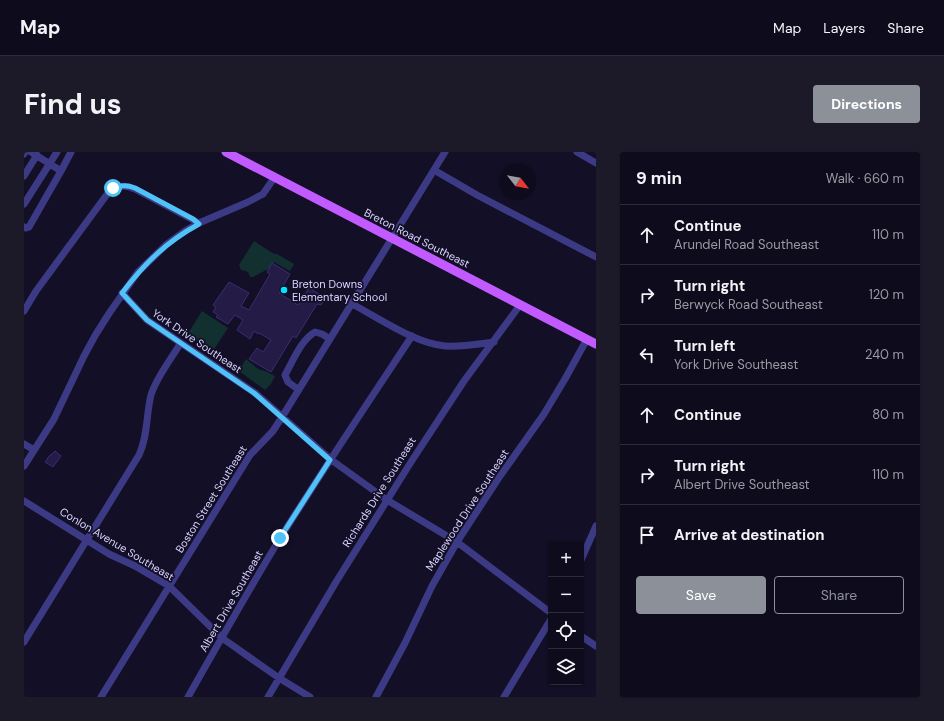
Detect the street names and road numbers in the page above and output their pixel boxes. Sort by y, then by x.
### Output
street label: Breton Road Southeast [362,205,472,271]
street label: York Drive Southeast [150,306,244,376]
street label: Richards Drive Southeast [339,434,419,550]
street label: Boston Street Southeast [172,443,250,555]
street label: Maplewood Drive Southeast [422,447,512,573]
street label: Conlon Avenue Southeast [57,504,177,584]
street label: Albert Drive Southeast [196,548,266,654]

